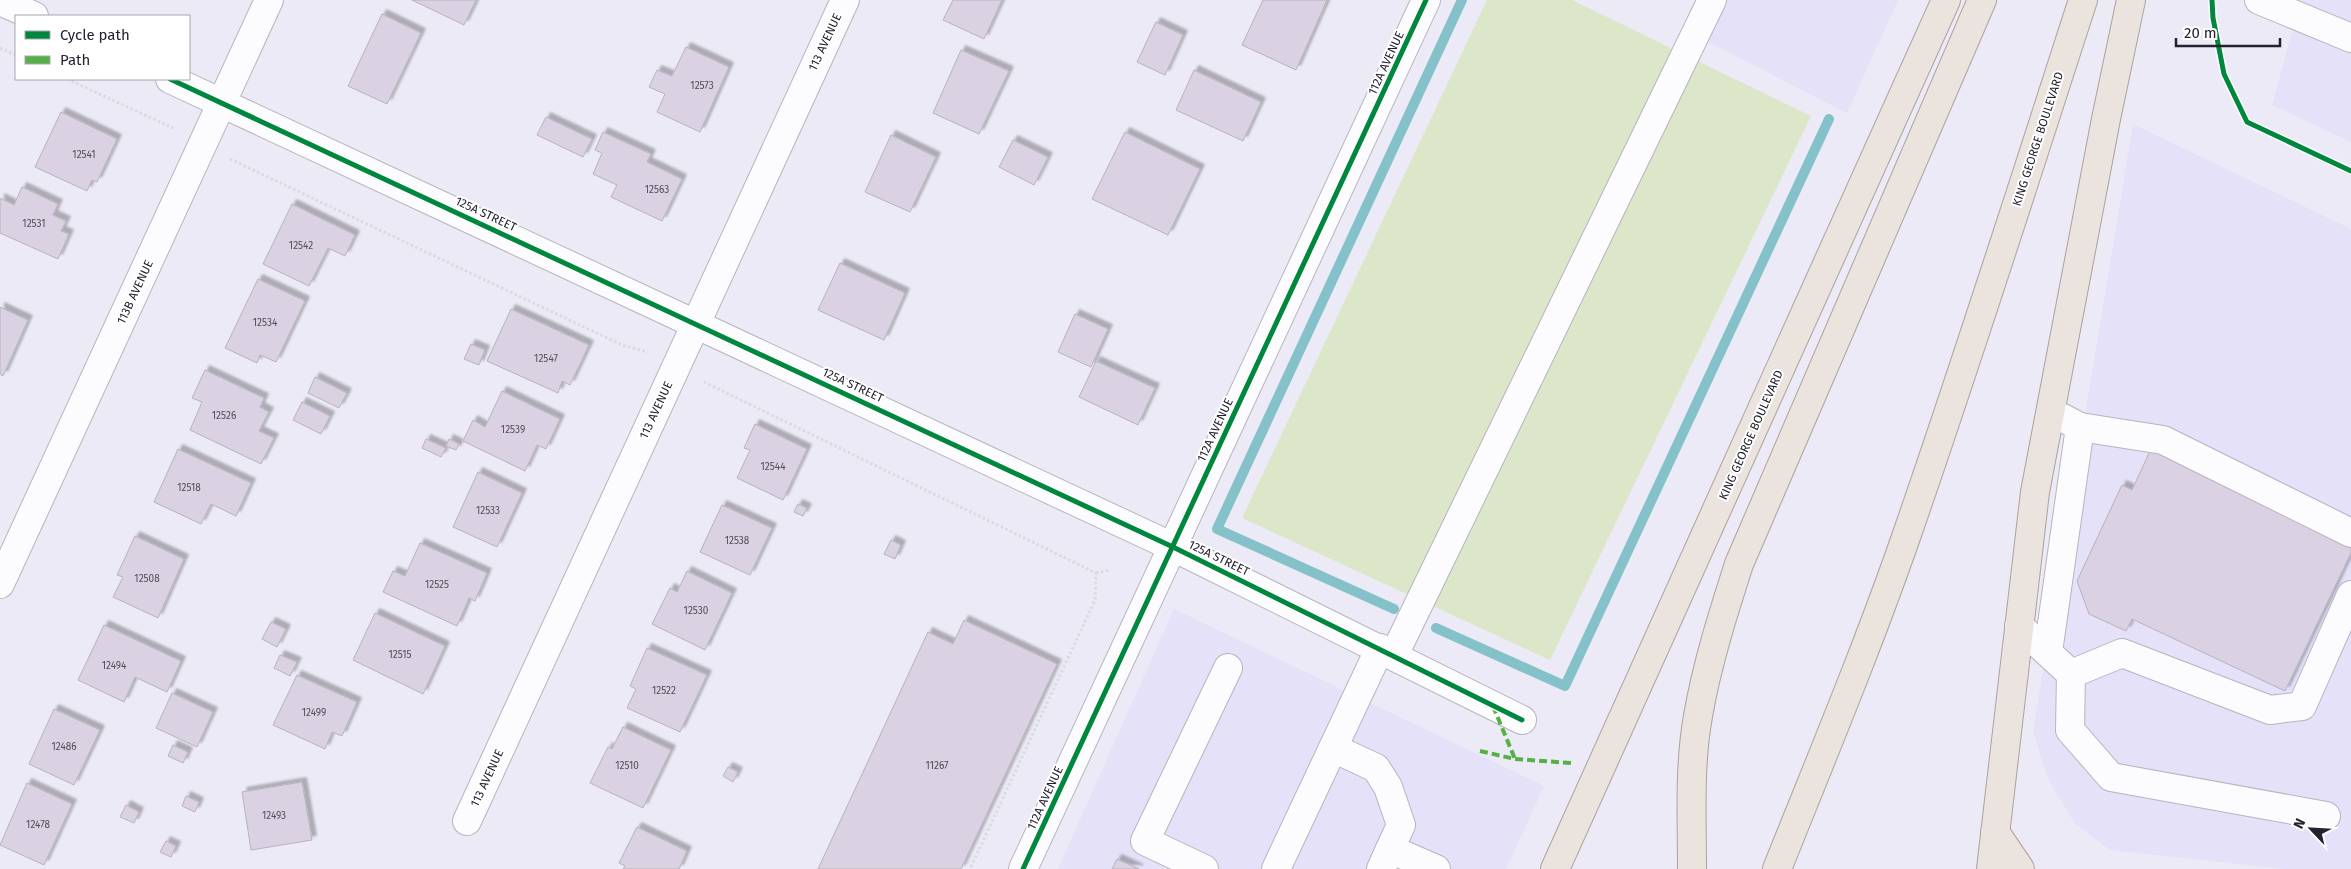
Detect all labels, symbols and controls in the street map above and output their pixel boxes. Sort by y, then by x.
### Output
street label: 113 AVENUE [806,11,844,73]
legend [15,15,190,80]
scale bar [2176,15,2280,47]
text: 20 m [2184,24,2217,42]
text: Cycle path [60,26,130,44]
street label: 112A AVENUE [1365,29,1407,97]
text: Path [60,51,90,69]
street label: KING GEORGE BOULEVARD [2010,70,2066,208]
house number: 12573 [690,80,714,92]
house number: 12541 [72,149,96,161]
house number: 12563 [645,184,669,196]
street label: 125A STREET [453,194,520,235]
house number: 12531 [22,218,46,230]
house number: 12542 [289,240,313,252]
street label: 113B AVENUE [114,258,156,326]
house number: 12534 [253,317,278,329]
house number: 12547 [534,353,558,365]
street label: 125A STREET [820,365,887,406]
street label: KING GEORGE BOULEVARD [1716,368,1786,502]
street label: 113 AVENUE [637,379,675,441]
street label: 112A AVENUE [1194,396,1236,464]
house number: 12526 [212,410,236,422]
house number: 12539 [501,424,525,436]
house number: 12544 [761,461,786,473]
house number: 12518 [177,482,201,494]
house number: 12533 [476,505,500,517]
house number: 12538 [725,535,750,547]
street label: 125A STREET [1186,537,1252,579]
house number: 12508 [134,573,160,585]
house number: 12525 [425,579,449,591]
house number: 12530 [684,605,709,617]
house number: 12515 [388,649,412,661]
house number: 12494 [102,660,127,672]
house number: 12522 [652,685,676,697]
house number: 12499 [302,707,326,719]
house number: 12486 [51,741,77,753]
street label: 113 AVENUE [468,747,506,809]
house number: 12510 [615,760,639,772]
house number: 11267 [926,760,949,772]
street label: 112A AVENUE [1024,764,1066,832]
north arrow [2286,804,2336,854]
house number: 12493 [262,810,286,822]
text: N [2290,816,2309,832]
house number: 12478 [26,819,50,831]

